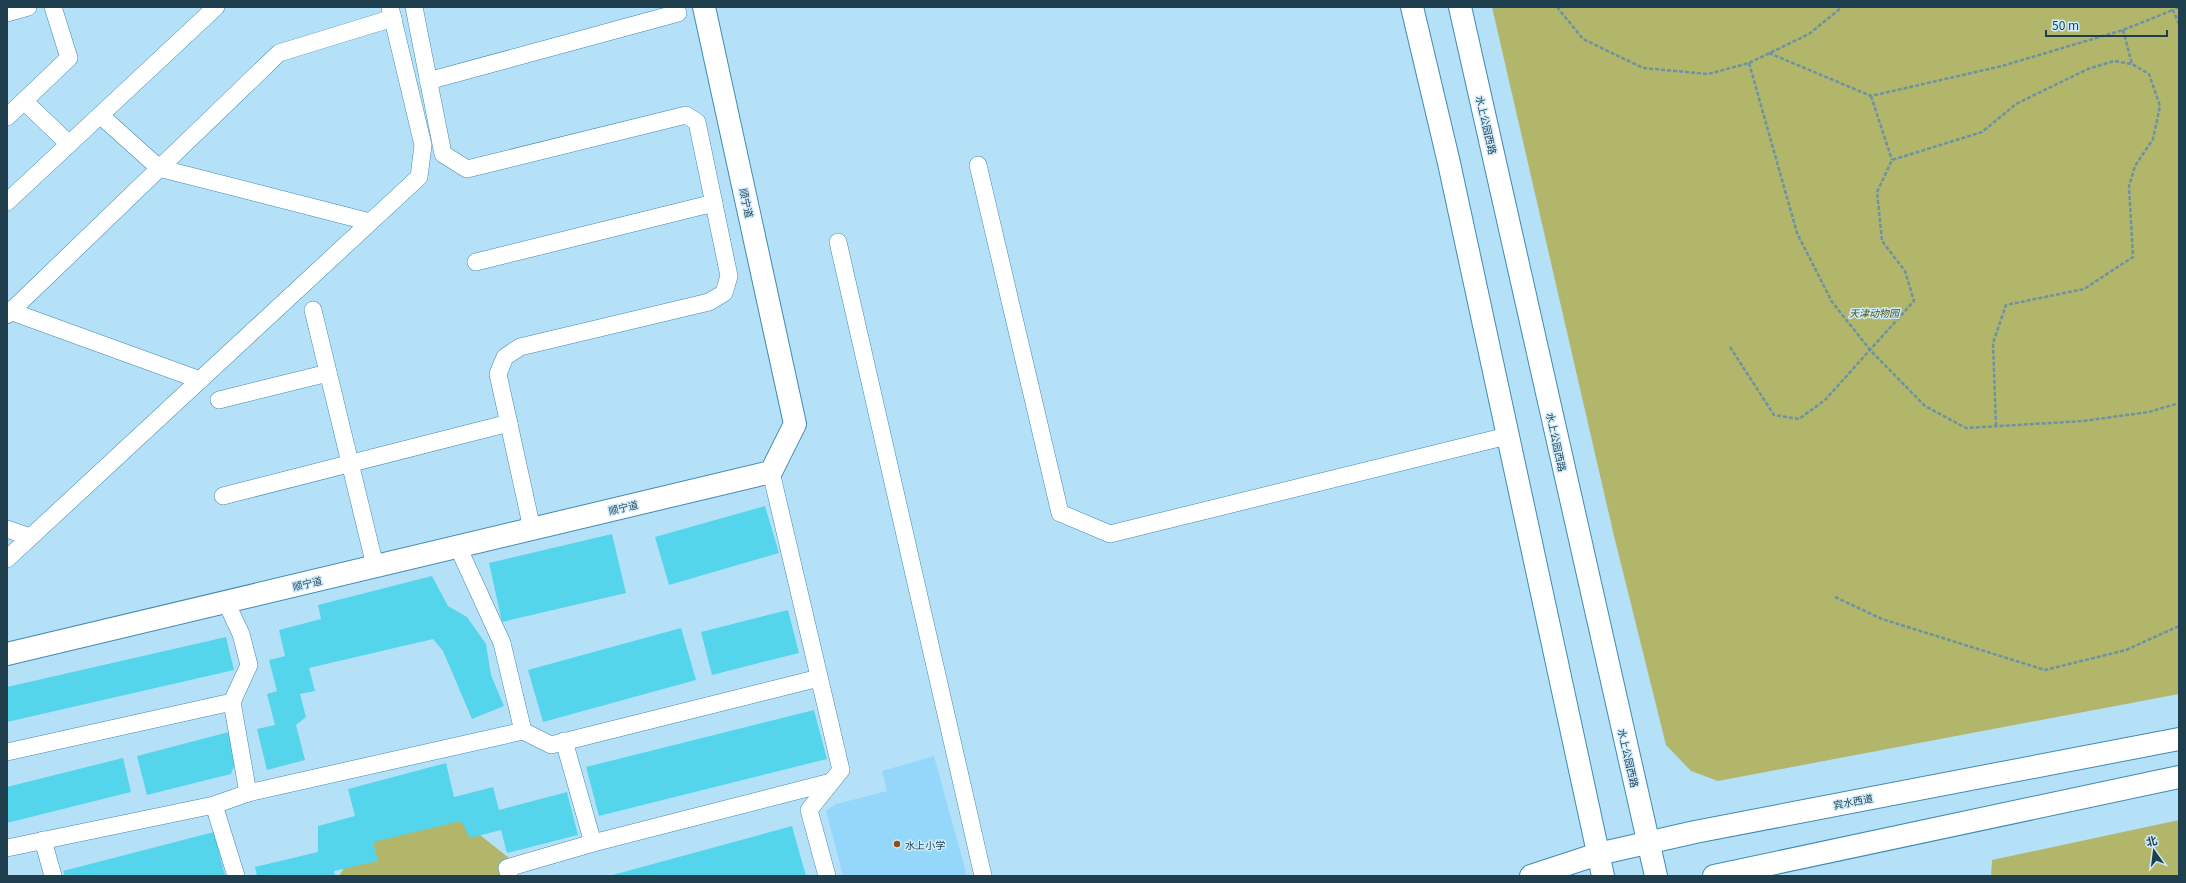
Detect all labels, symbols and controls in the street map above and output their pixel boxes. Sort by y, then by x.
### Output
scale bar [2046,12,2167,38]
text: 50 m [2052,16,2079,33]
street label: 水上公园西路 [1473,94,1501,156]
street label: 顺宁道 [737,187,757,219]
park label: 天津动物园 [1849,305,1901,320]
street label: 水上公园西路 [1543,411,1571,473]
street label: 顺宁道 [607,496,639,518]
street label: 顺宁道 [291,572,323,594]
street label: 水上公园西路 [1615,727,1643,789]
street label: 宾水西道 [1832,790,1874,812]
north arrow [2134,831,2174,871]
text: 北 [2144,831,2159,849]
place label: 水上小学 [905,837,945,852]
marker: 水上小学 [892,839,902,849]

